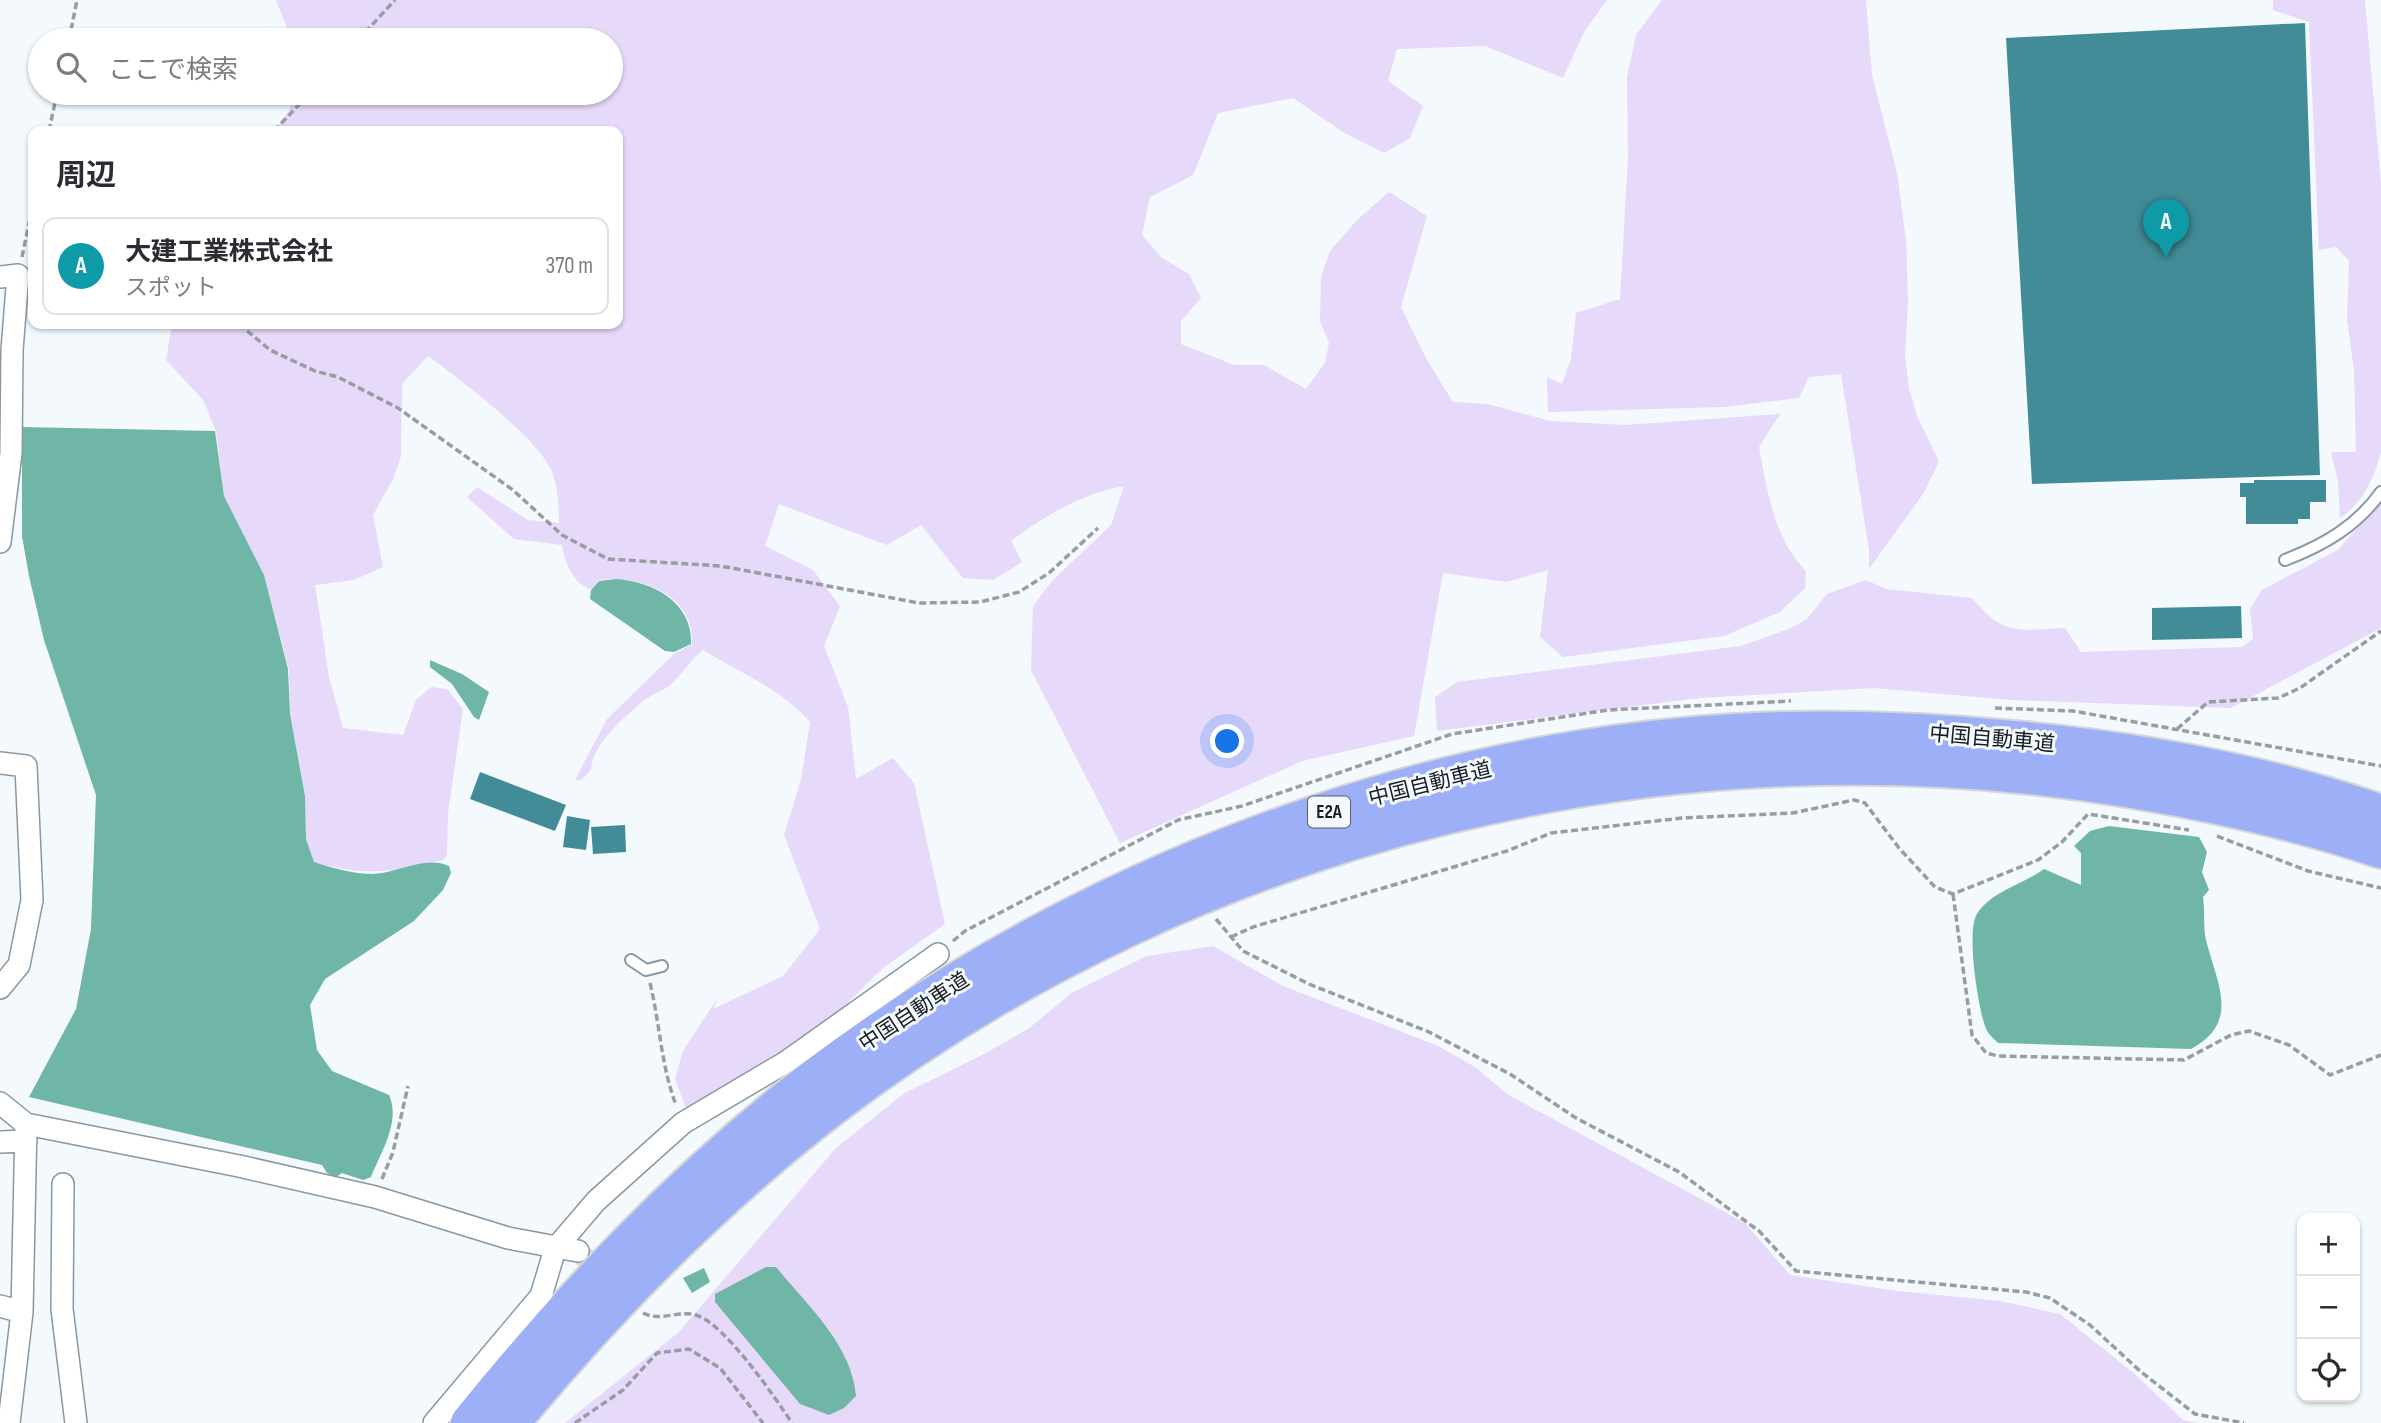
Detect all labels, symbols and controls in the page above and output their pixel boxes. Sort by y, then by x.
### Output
search box [28,28,623,105]
icon: search [52,48,90,86]
text: ここで検索 [108,55,238,86]
text: 周辺 [56,158,116,194]
pin: A [2143,199,2189,257]
text: 大建工業株式会社 [125,237,333,268]
text: A [76,252,86,280]
text: 370 m [546,252,593,280]
text: スポット [125,274,217,302]
street label: 中国自動車道 [1928,721,2056,757]
your location [1210,724,1244,758]
street label: 中国自動車道 [1366,757,1494,811]
road number: E2A [1308,796,1350,828]
street label: 中国自動車道 [854,967,974,1057]
map controls [2297,1213,2360,1402]
button: + [2297,1213,2360,1276]
button: − [2297,1276,2360,1339]
button: locate [2297,1339,2360,1402]

